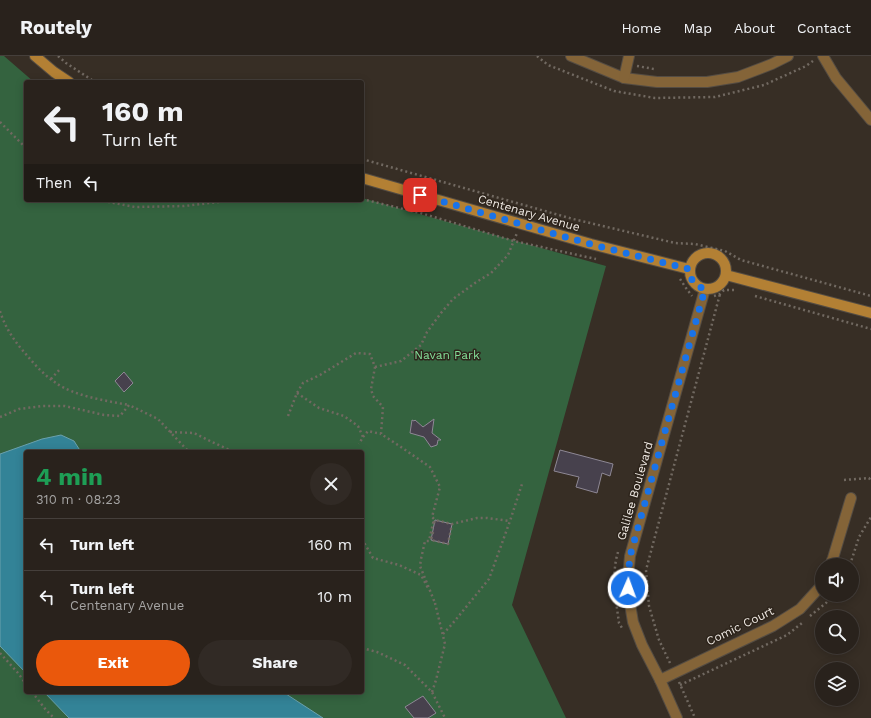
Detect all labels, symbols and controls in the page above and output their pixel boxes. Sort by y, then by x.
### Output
text: Routely [20,16,92,39]
text: Home [621,20,661,36]
text: Map [683,20,712,36]
text: About [734,20,775,36]
text: Contact [797,20,851,36]
text: 160 m [102,95,184,128]
icon: left [36,96,88,148]
text: Turn left [102,129,177,150]
icon: left [80,172,102,194]
text: Then [36,174,72,192]
pin [403,178,437,212]
icon: arrive [409,184,431,206]
street label: Centenary Avenue [476,192,582,234]
park label: Navan Park [414,348,480,362]
street label: Galilee Boulevard [614,440,656,542]
text: 4 min [36,463,103,491]
button: close [310,463,352,505]
text: 310 m · 08:23 [36,492,120,507]
icon: left [36,534,58,556]
text: Turn left [70,536,134,554]
text: 160 m [308,536,352,554]
map controls [815,558,859,706]
button: sound [815,558,859,602]
position arrow [607,567,649,609]
text: Turn left [70,580,134,598]
icon: left [36,586,58,608]
text: 10 m [317,588,352,606]
text: Centenary Avenue [70,598,184,613]
street label: Comic Court [704,604,776,648]
button: search [815,610,859,654]
button: Exit [36,640,190,686]
button: Share [198,640,352,686]
button: layers [815,662,859,706]

